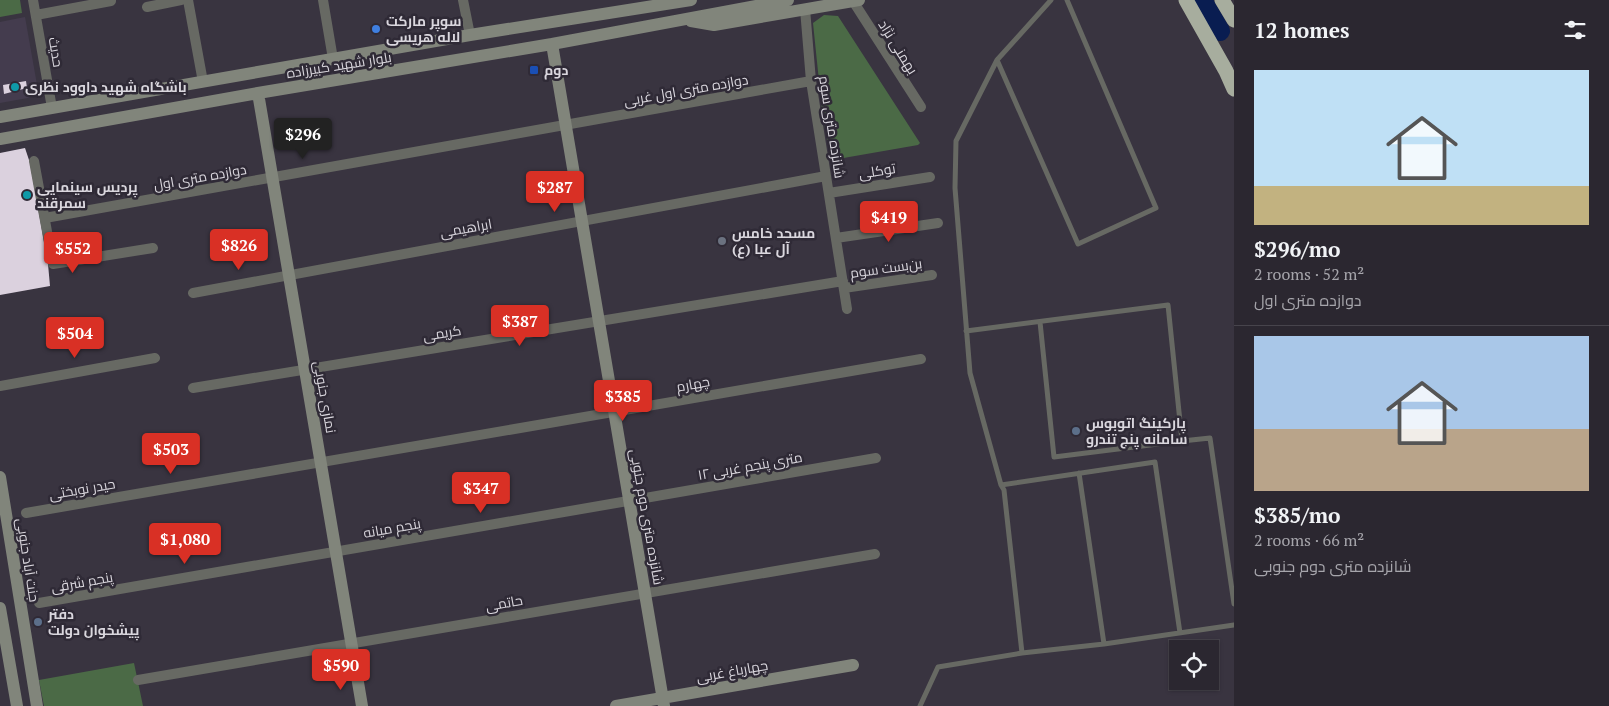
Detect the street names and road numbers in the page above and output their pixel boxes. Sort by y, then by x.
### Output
street label: بهمنی نژاد [874,16,923,78]
street label: حدیث [44,35,68,69]
street label: بلوار شهید کبیرزاده [285,47,393,82]
street label: دوازده متری اول غربی [622,69,750,110]
street label: شانزده متری سوم [814,74,850,180]
street label: توکلی [857,158,897,183]
street label: دوازده متری اول [152,159,248,194]
street label: ابراهیمی [438,214,493,241]
street label: بن‌بست سوم [849,253,923,283]
street label: کریمی [421,320,462,345]
street label: نمازی جنوبی [310,359,341,435]
street label: چهارم [675,371,711,397]
street label: شانزده متری دوم جنوبی [625,447,669,587]
street label: ۱۲ متری پنجم غربی [696,447,804,485]
street label: حیدر نوبختی [47,473,117,504]
street label: پنجم میانه [362,513,423,543]
street label: جنت آباد جنوبی [12,517,44,603]
street label: پنجم شرقی [49,567,115,597]
street label: حاتمی [484,590,524,615]
street label: چهارباغ غربی [695,655,769,687]

